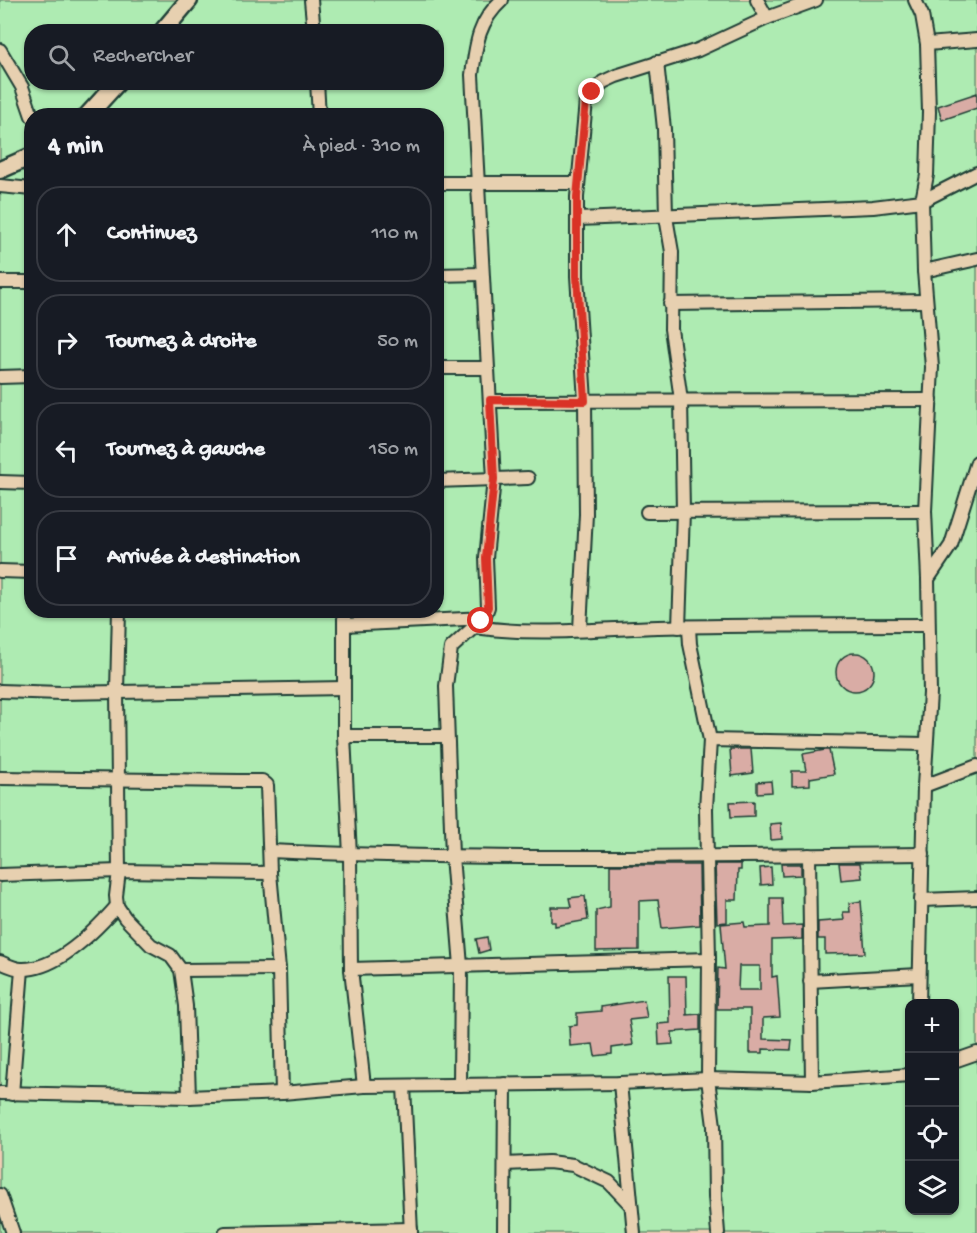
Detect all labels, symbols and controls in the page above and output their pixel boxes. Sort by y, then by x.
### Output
search box [24,24,444,90]
icon: search [45,41,78,74]
text: Rechercher [93,44,193,70]
route end [578,78,604,104]
text: 4 min [48,132,103,163]
text: À pied · 310 m [303,136,420,159]
icon: ahead [50,218,83,251]
text: Continuez [107,221,196,247]
text: 110 m [372,223,418,246]
icon: right [50,326,83,359]
text: Tournez à droite [107,329,256,355]
text: 50 m [377,331,418,354]
icon: left [50,434,83,467]
text: Tournez à gauche [107,437,265,463]
text: 150 m [369,439,418,462]
icon: arrive [50,542,83,575]
text: Arrivée à destination [107,545,300,571]
route start [467,607,493,633]
map controls [905,999,959,1215]
button: + [905,999,959,1053]
button: − [905,1053,959,1107]
button: locate [905,1107,959,1161]
button: layers [905,1161,959,1215]

